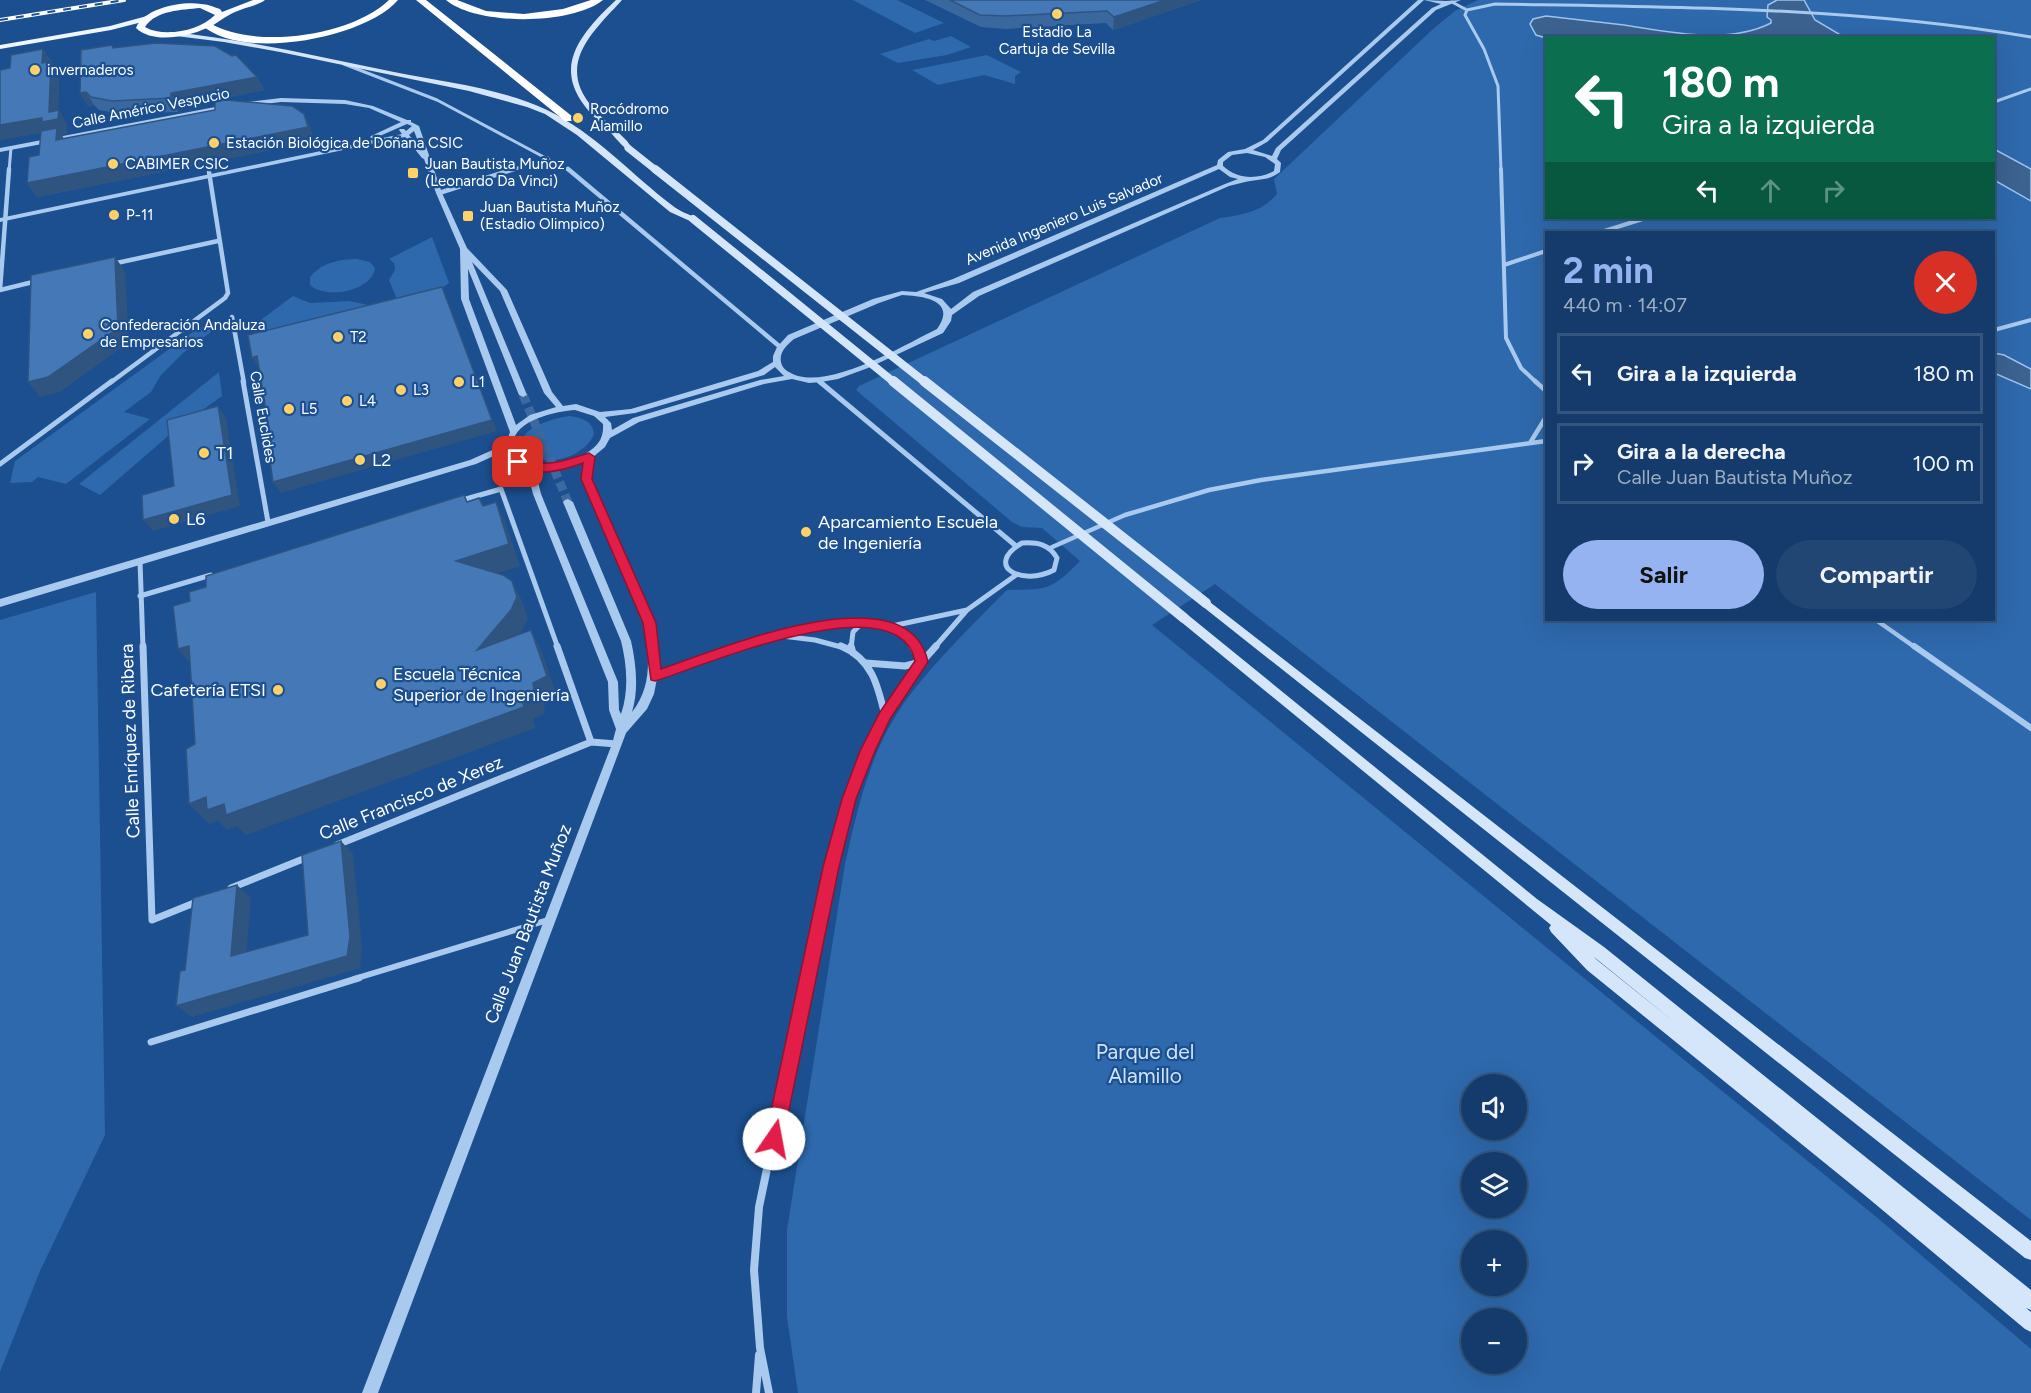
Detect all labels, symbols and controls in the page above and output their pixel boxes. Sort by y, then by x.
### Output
marker: Estadio La Cartuja de Sevilla [1050,7,1064,21]
place label: Estadio La Cartuja de Sevilla [999,23,1115,58]
text: 180 m [1662,57,1779,108]
icon: left [1563,60,1641,138]
place label: invernaderos [47,61,133,79]
marker: invernaderos [28,63,42,77]
street label: Calle Américo Vespucio [71,84,231,132]
place label: Rocódromo Alamillo [590,100,669,135]
text: Gira a la izquierda [1662,108,1875,141]
marker: Rocódromo Alamillo [571,111,585,125]
place label: Estación Biológica de Doñana CSIC [226,134,463,152]
marker: Estación Biológica de Doñana CSIC [207,136,221,150]
place label: CABIMER CSIC [125,155,229,173]
place label: Juan Bautista Muñoz (Leonardo Da Vinci) [425,155,565,190]
marker: CABIMER CSIC [106,157,120,171]
marker: Juan Bautista Muñoz (Leonardo Da Vinci) [406,166,420,180]
street label: Avenida Ingeniero Luis Salvador [962,169,1166,269]
icon: left [1691,174,1724,207]
icon: ahead [1754,174,1787,207]
icon: right [1817,174,1850,207]
place label: Juan Bautista Muñoz (Estadio Olimpico) [480,198,620,233]
place label: P-11 [126,206,153,224]
marker: P-11 [107,208,121,222]
marker: Juan Bautista Muñoz (Estadio Olimpico) [461,209,475,223]
text: 2 min [1563,249,1654,292]
button: close [1914,251,1977,314]
text: 440 m · 14:07 [1563,293,1687,317]
place label: Confederación Andaluza de Empresarios [100,316,265,351]
marker: Confederación Andaluza de Empresarios [81,327,95,341]
place label: T2 [350,328,367,346]
marker: T2 [331,330,345,344]
icon: left [1566,357,1599,390]
text: Gira a la izquierda [1617,360,1797,387]
text: 180 m [1913,360,1974,387]
street label: Calle Euclides [246,370,280,464]
place label: L1 [471,373,485,391]
marker: L1 [452,375,466,389]
place label: L3 [413,381,429,399]
marker: L3 [394,383,408,397]
place label: L4 [359,392,376,410]
marker: L4 [340,394,354,408]
place label: L5 [301,400,317,418]
marker: L5 [282,402,296,416]
pin [492,436,543,487]
text: Gira a la derecha [1617,438,1786,465]
place label: T1 [216,442,233,464]
icon: arrive [501,445,534,478]
marker: T1 [197,446,211,460]
icon: right [1566,447,1599,480]
place label: L2 [372,449,391,471]
text: 100 m [1913,450,1974,477]
marker: L2 [353,453,367,467]
text: Calle Juan Bautista Muñoz [1617,465,1852,489]
place label: L6 [186,508,206,530]
place label: Aparcamiento Escuela de Ingeniería [818,511,998,554]
marker: L6 [167,512,181,526]
marker: Aparcamiento Escuela de Ingeniería [799,525,813,539]
button: Salir [1563,540,1764,609]
button: Compartir [1776,540,1977,609]
street label: Calle Enríquez de Ribera [116,643,144,839]
place label: Escuela Técnica Superior de Ingeniería [393,663,569,706]
marker: Escuela Técnica Superior de Ingeniería [374,677,388,691]
place label: Cafetería ETSI [150,679,266,701]
marker: Cafetería ETSI [271,683,285,697]
street label: Calle Francisco de Xerez [316,751,506,845]
street label: Calle Juan Bautista Muñoz [480,821,576,1027]
park label: Parque del Alamillo [1096,1039,1194,1088]
map controls [1461,1074,1527,1374]
button: sound [1461,1074,1527,1140]
position arrow [742,1107,806,1171]
button: layers [1461,1152,1527,1218]
button: + [1461,1230,1527,1296]
button: − [1461,1308,1527,1374]

